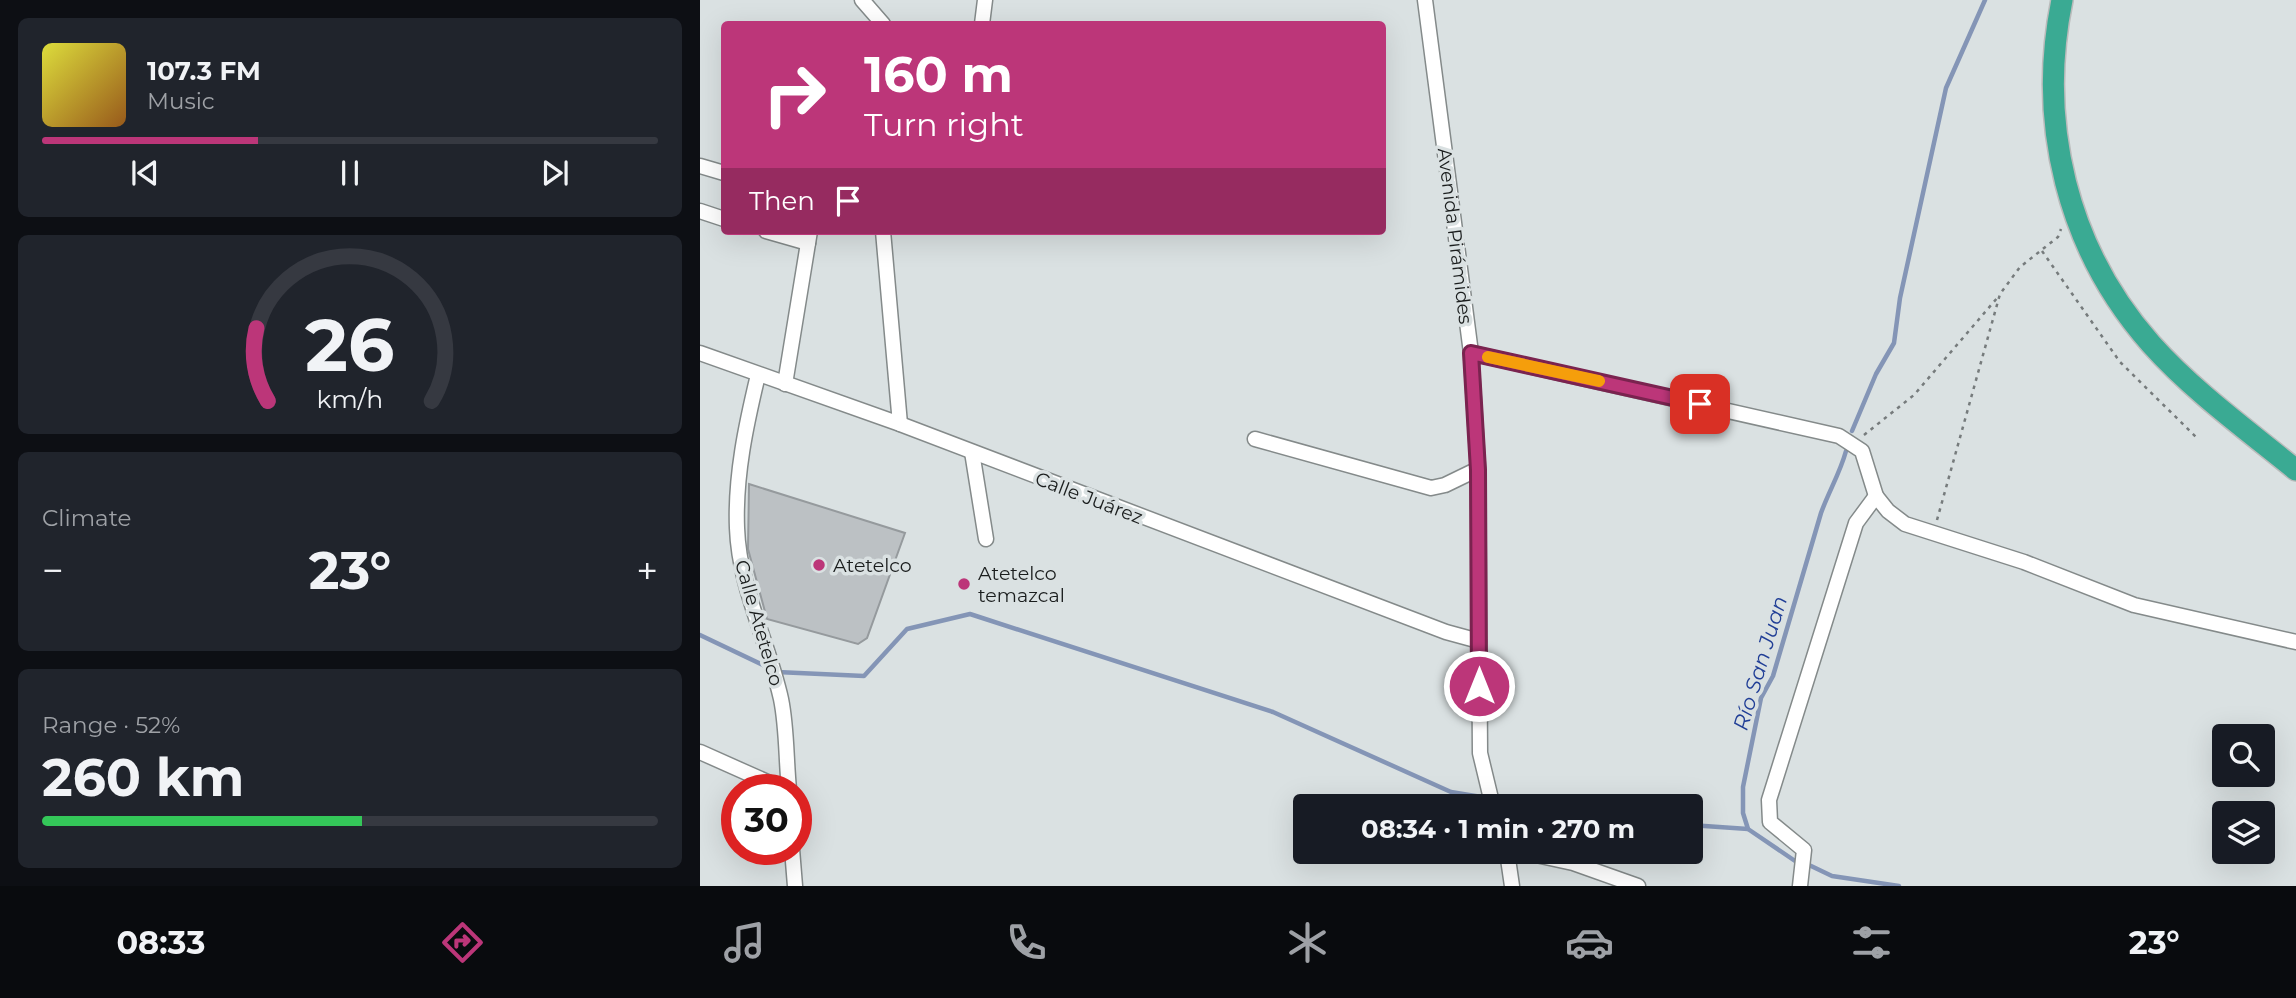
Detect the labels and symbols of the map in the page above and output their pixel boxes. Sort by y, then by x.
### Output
street label: Avenida Pirámides [1433,147,1477,325]
pin [1670,374,1730,434]
street label: Calle Juárez [1032,467,1146,529]
place label: Atetelco [833,554,912,577]
street label: Calle Atetelco [730,557,788,689]
marker: Atetelco [811,557,827,573]
place label: Atetelco temazcal [978,562,1065,607]
marker: Atetelco temazcal [956,576,972,592]
water label: Río San Juan [1728,593,1792,733]
position arrow [1442,649,1516,723]
speed limit sign: 30 [721,774,812,865]

